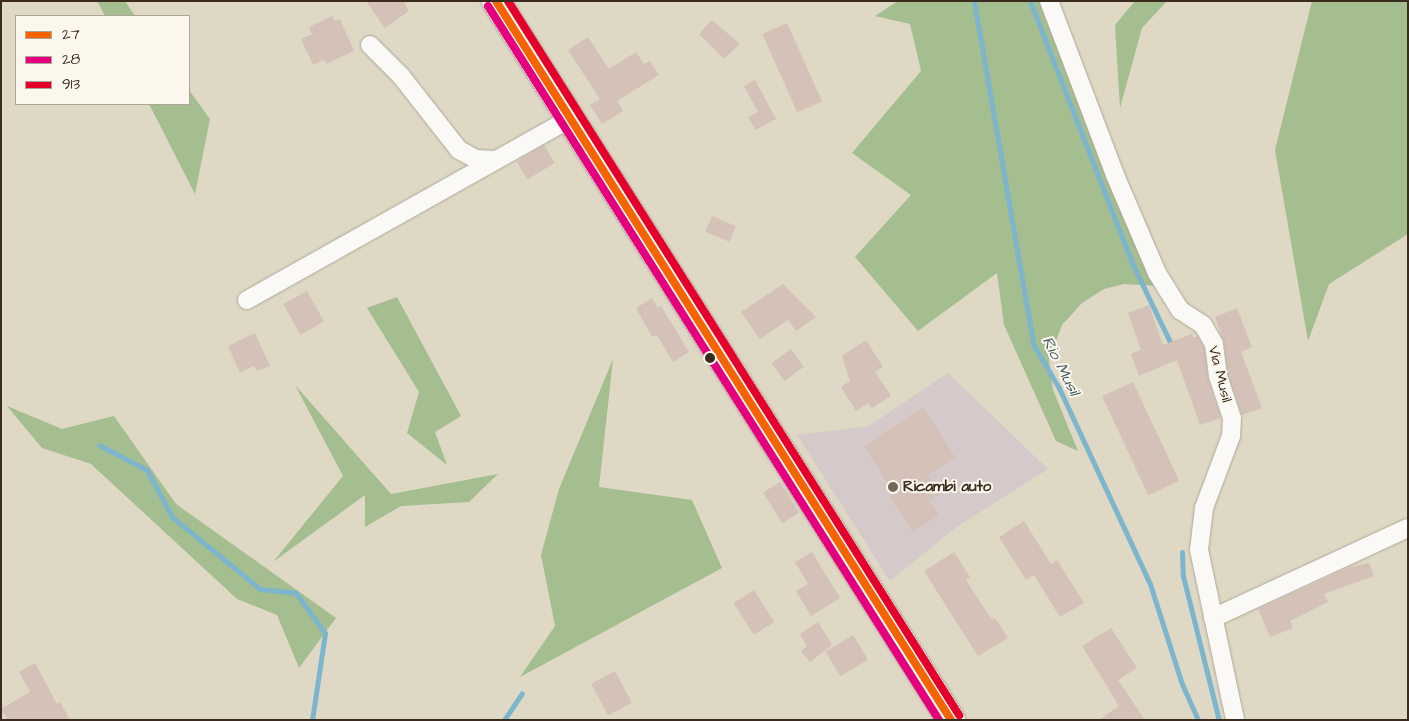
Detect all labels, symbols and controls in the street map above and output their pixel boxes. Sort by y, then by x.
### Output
legend [15,15,190,105]
text: 27 [62,24,80,45]
text: 28 [62,49,80,70]
text: 913 [62,74,80,95]
water label: Rio Musil [1038,333,1084,399]
street label: Via Musil [1204,344,1236,404]
unlabelled marker [705,353,715,363]
place label: Ricambi auto [903,478,991,496]
marker: Ricambi auto [887,481,899,493]

